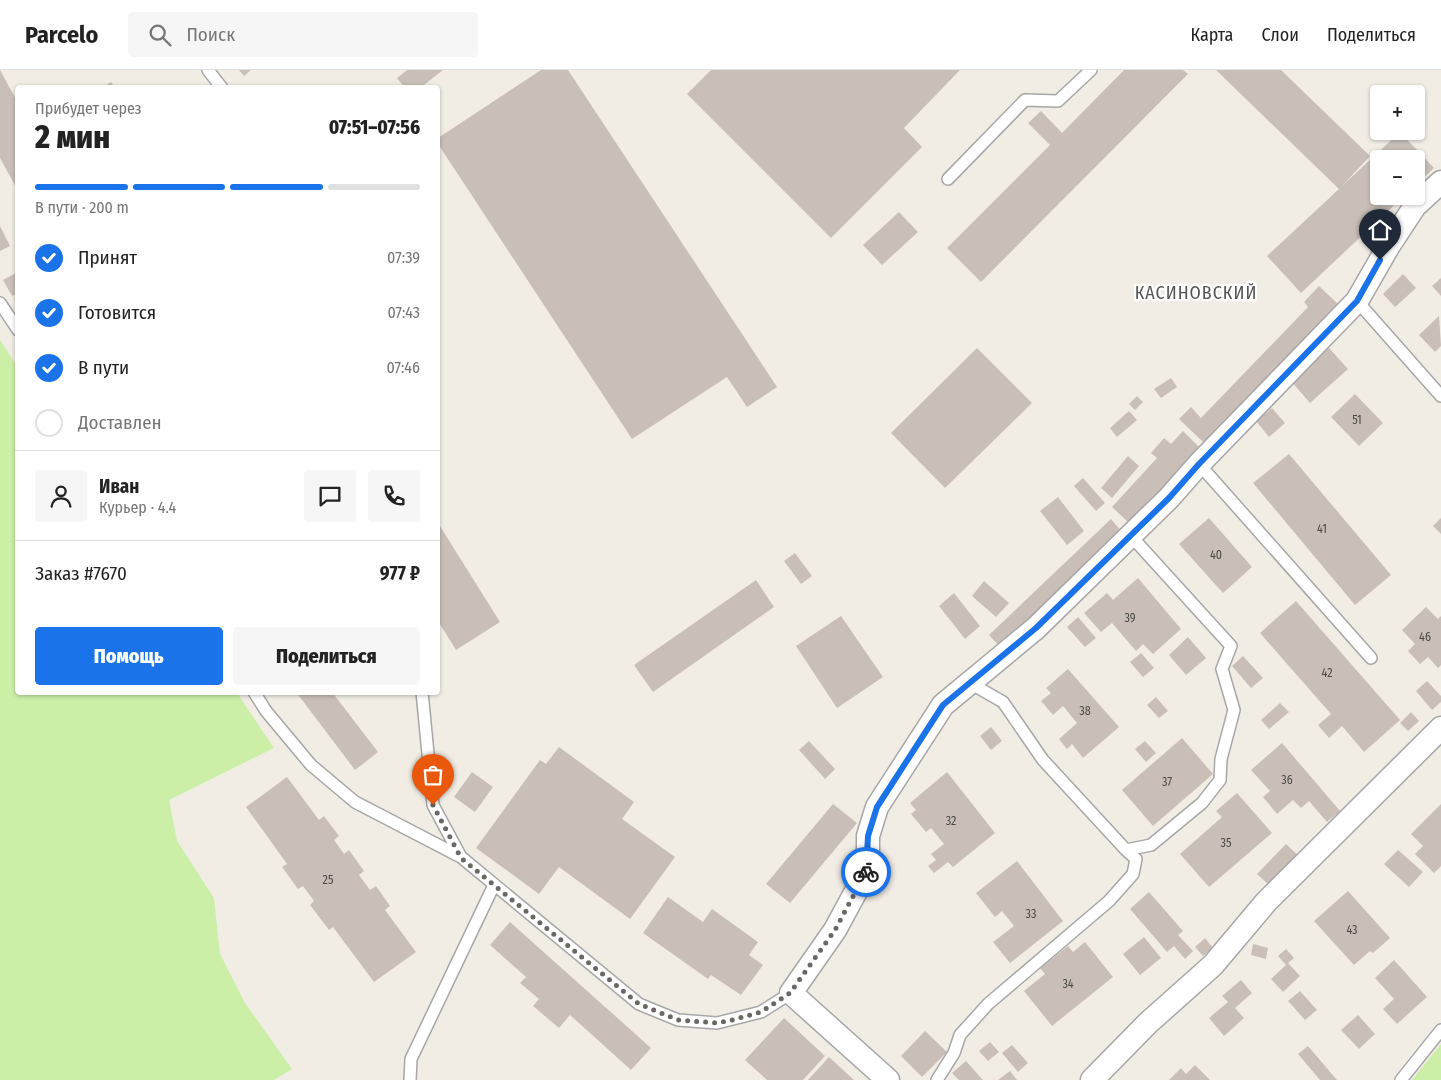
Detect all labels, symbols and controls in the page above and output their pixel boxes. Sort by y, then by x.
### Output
search box [128,12,478,57]
text: Parcelo [25,21,98,49]
icon: search [146,21,174,49]
text: Поиск [186,23,235,46]
text: Карта [1190,24,1233,46]
text: Слои [1261,24,1299,46]
text: Поделиться [1327,24,1416,46]
map controls [1370,85,1425,205]
button: + [1370,85,1425,140]
text: Прибудет через [35,99,142,118]
text: 07:51–07:56 [329,116,420,139]
text: 2 мин [35,118,110,156]
button: − [1370,150,1425,205]
text: В пути · 200 m [35,198,129,217]
pin [1359,209,1401,260]
icon: home [1366,216,1394,244]
icon: check [35,244,63,272]
text: Принят [78,246,137,269]
text: 07:39 [387,248,420,267]
district label: КАСИНОВСКИЙ [1135,282,1257,304]
icon: check [35,299,63,327]
text: Готовится [78,301,156,324]
text: 07:43 [387,303,420,322]
icon: check [35,354,63,382]
text: В пути [78,356,129,379]
text: 07:46 [386,358,420,377]
text: Доставлен [78,411,162,434]
house number: 51 [1352,413,1362,427]
button: person [35,470,87,522]
button: chat [304,470,356,522]
button: phone [368,470,420,522]
text: Иван [99,475,139,498]
text: Курьер · 4.4 [99,498,176,517]
house number: 41 [1317,522,1327,536]
house number: 40 [1210,548,1222,562]
text: Заказ #7670 [35,562,127,585]
text: 977 ₽ [380,562,420,585]
house number: 39 [1124,611,1136,625]
button: Помощь [35,627,223,685]
button: Поделиться [233,627,420,685]
house number: 46 [1419,630,1431,644]
house number: 42 [1322,666,1332,680]
house number: 38 [1079,704,1091,718]
pin [412,754,454,805]
icon: bag [419,761,447,789]
house number: 36 [1281,773,1293,787]
house number: 37 [1162,775,1172,789]
house number: 32 [946,814,956,828]
house number: 35 [1221,836,1232,850]
courier [841,847,891,897]
icon: bike [852,858,880,886]
house number: 25 [323,873,334,887]
house number: 33 [1026,907,1036,921]
house number: 43 [1346,923,1358,937]
house number: 34 [1062,977,1074,991]

